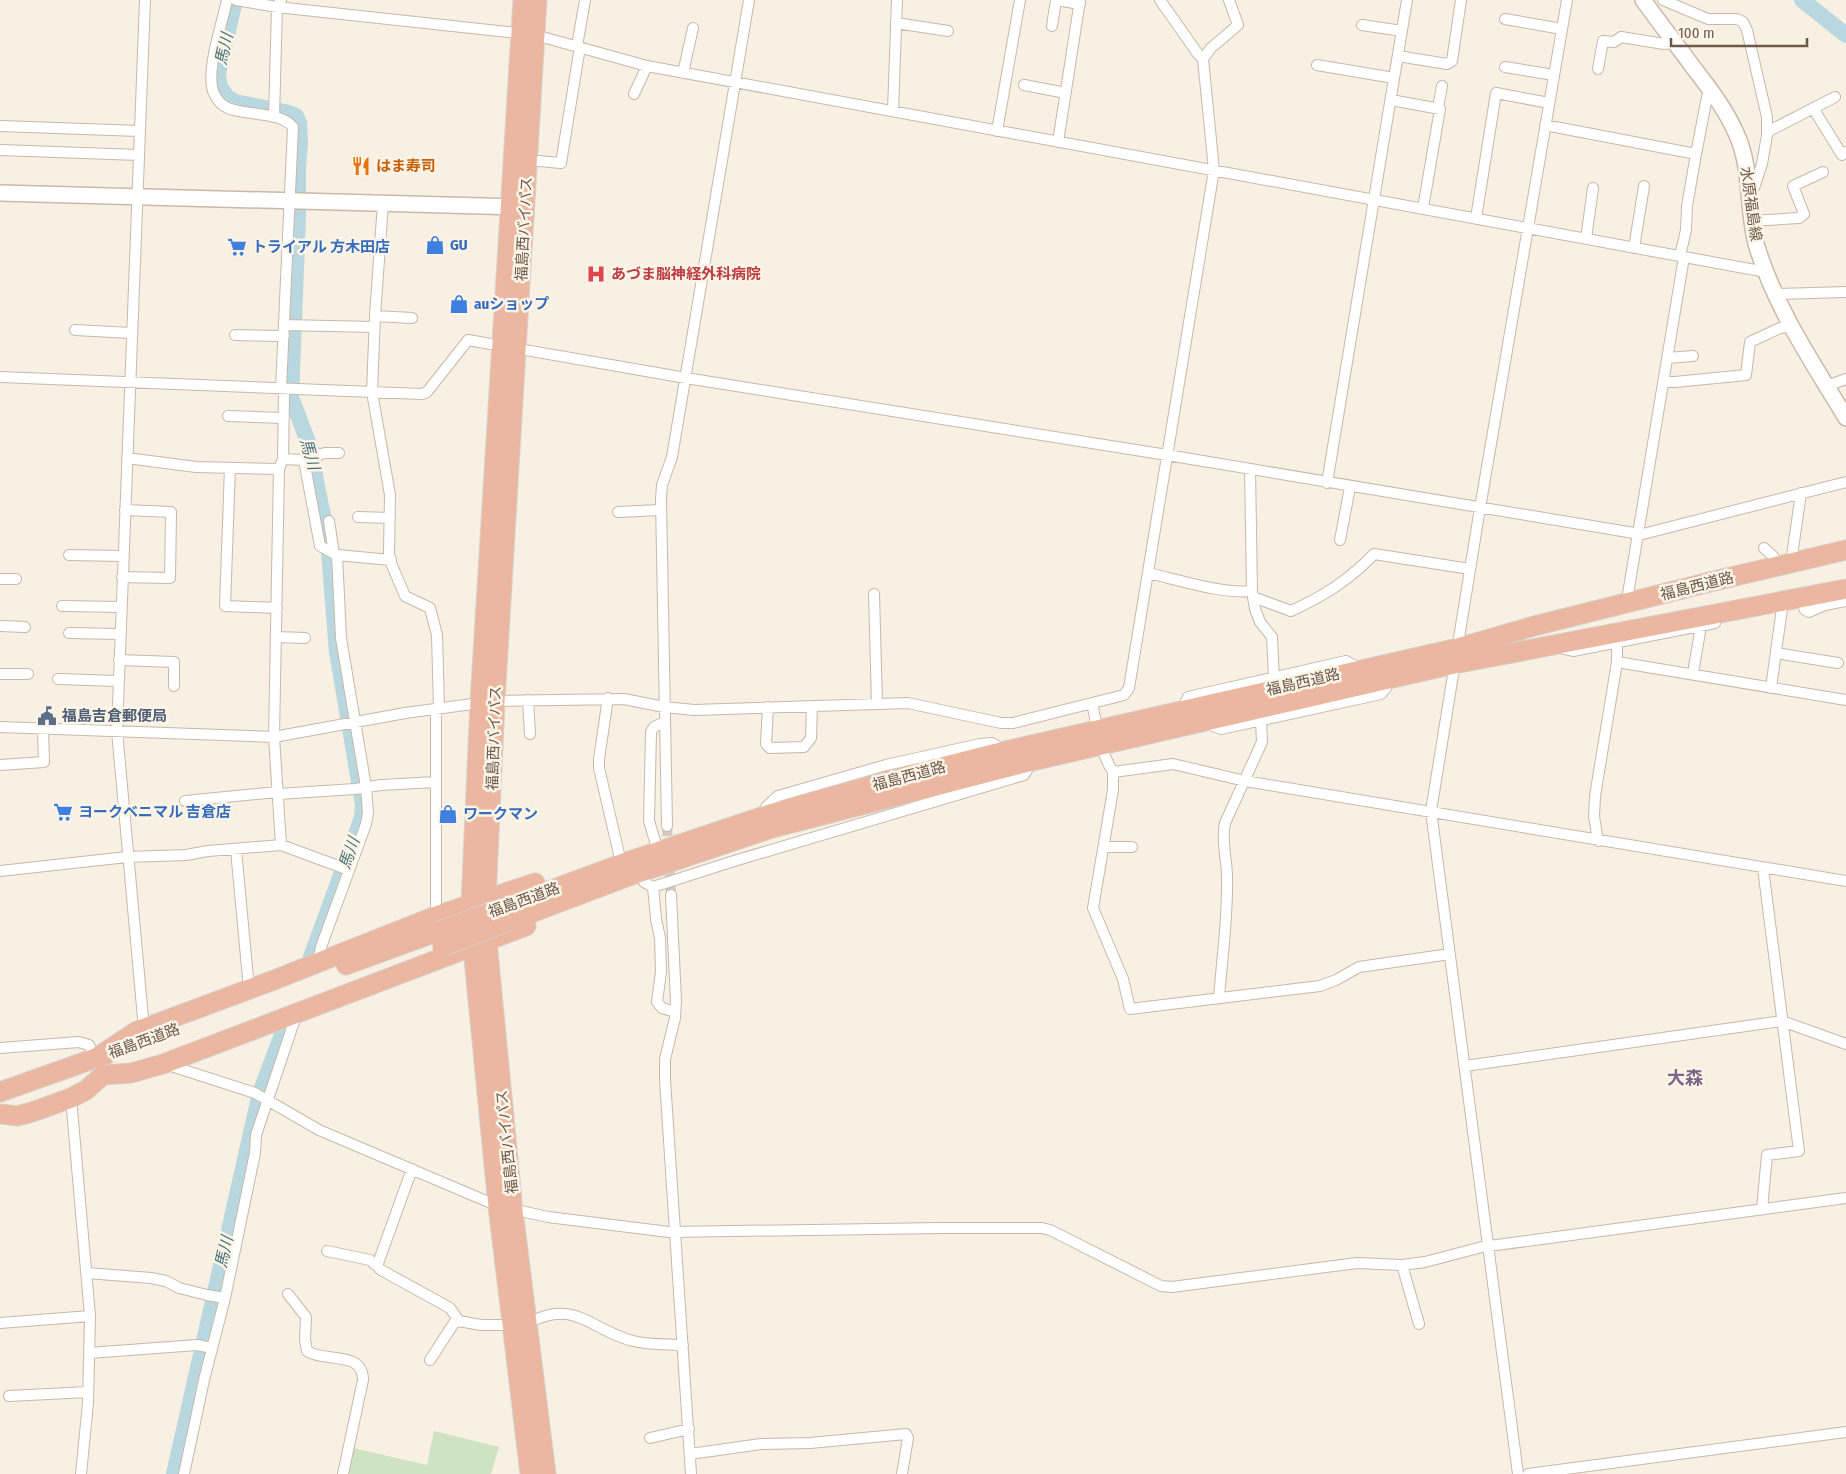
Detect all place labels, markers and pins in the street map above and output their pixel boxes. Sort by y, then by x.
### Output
restaurant icon: はま寿司 [350,155,372,177]
place label: はま寿司 [376,157,436,175]
shop icon: GU [424,234,446,256]
supermarket icon: トライアル 方木田店 [226,236,248,258]
place label: GU [450,236,468,254]
place label: トライアル 方木田店 [252,238,390,256]
hospital icon: あづま脳神経外科病院 [585,263,607,285]
place label: あづま脳神経外科病院 [611,265,761,283]
shop icon: auショップ [448,293,470,315]
place label: auショップ [474,295,549,313]
public building icon: 福島吉倉郵便局 [36,705,58,727]
place label: 福島吉倉郵便局 [61,707,167,725]
supermarket icon: ヨークベニマル 吉倉店 [52,801,74,823]
place label: ヨークベニマル 吉倉店 [78,803,231,821]
shop icon: ワークマン [437,803,459,825]
place label: ワークマン [463,805,538,823]

